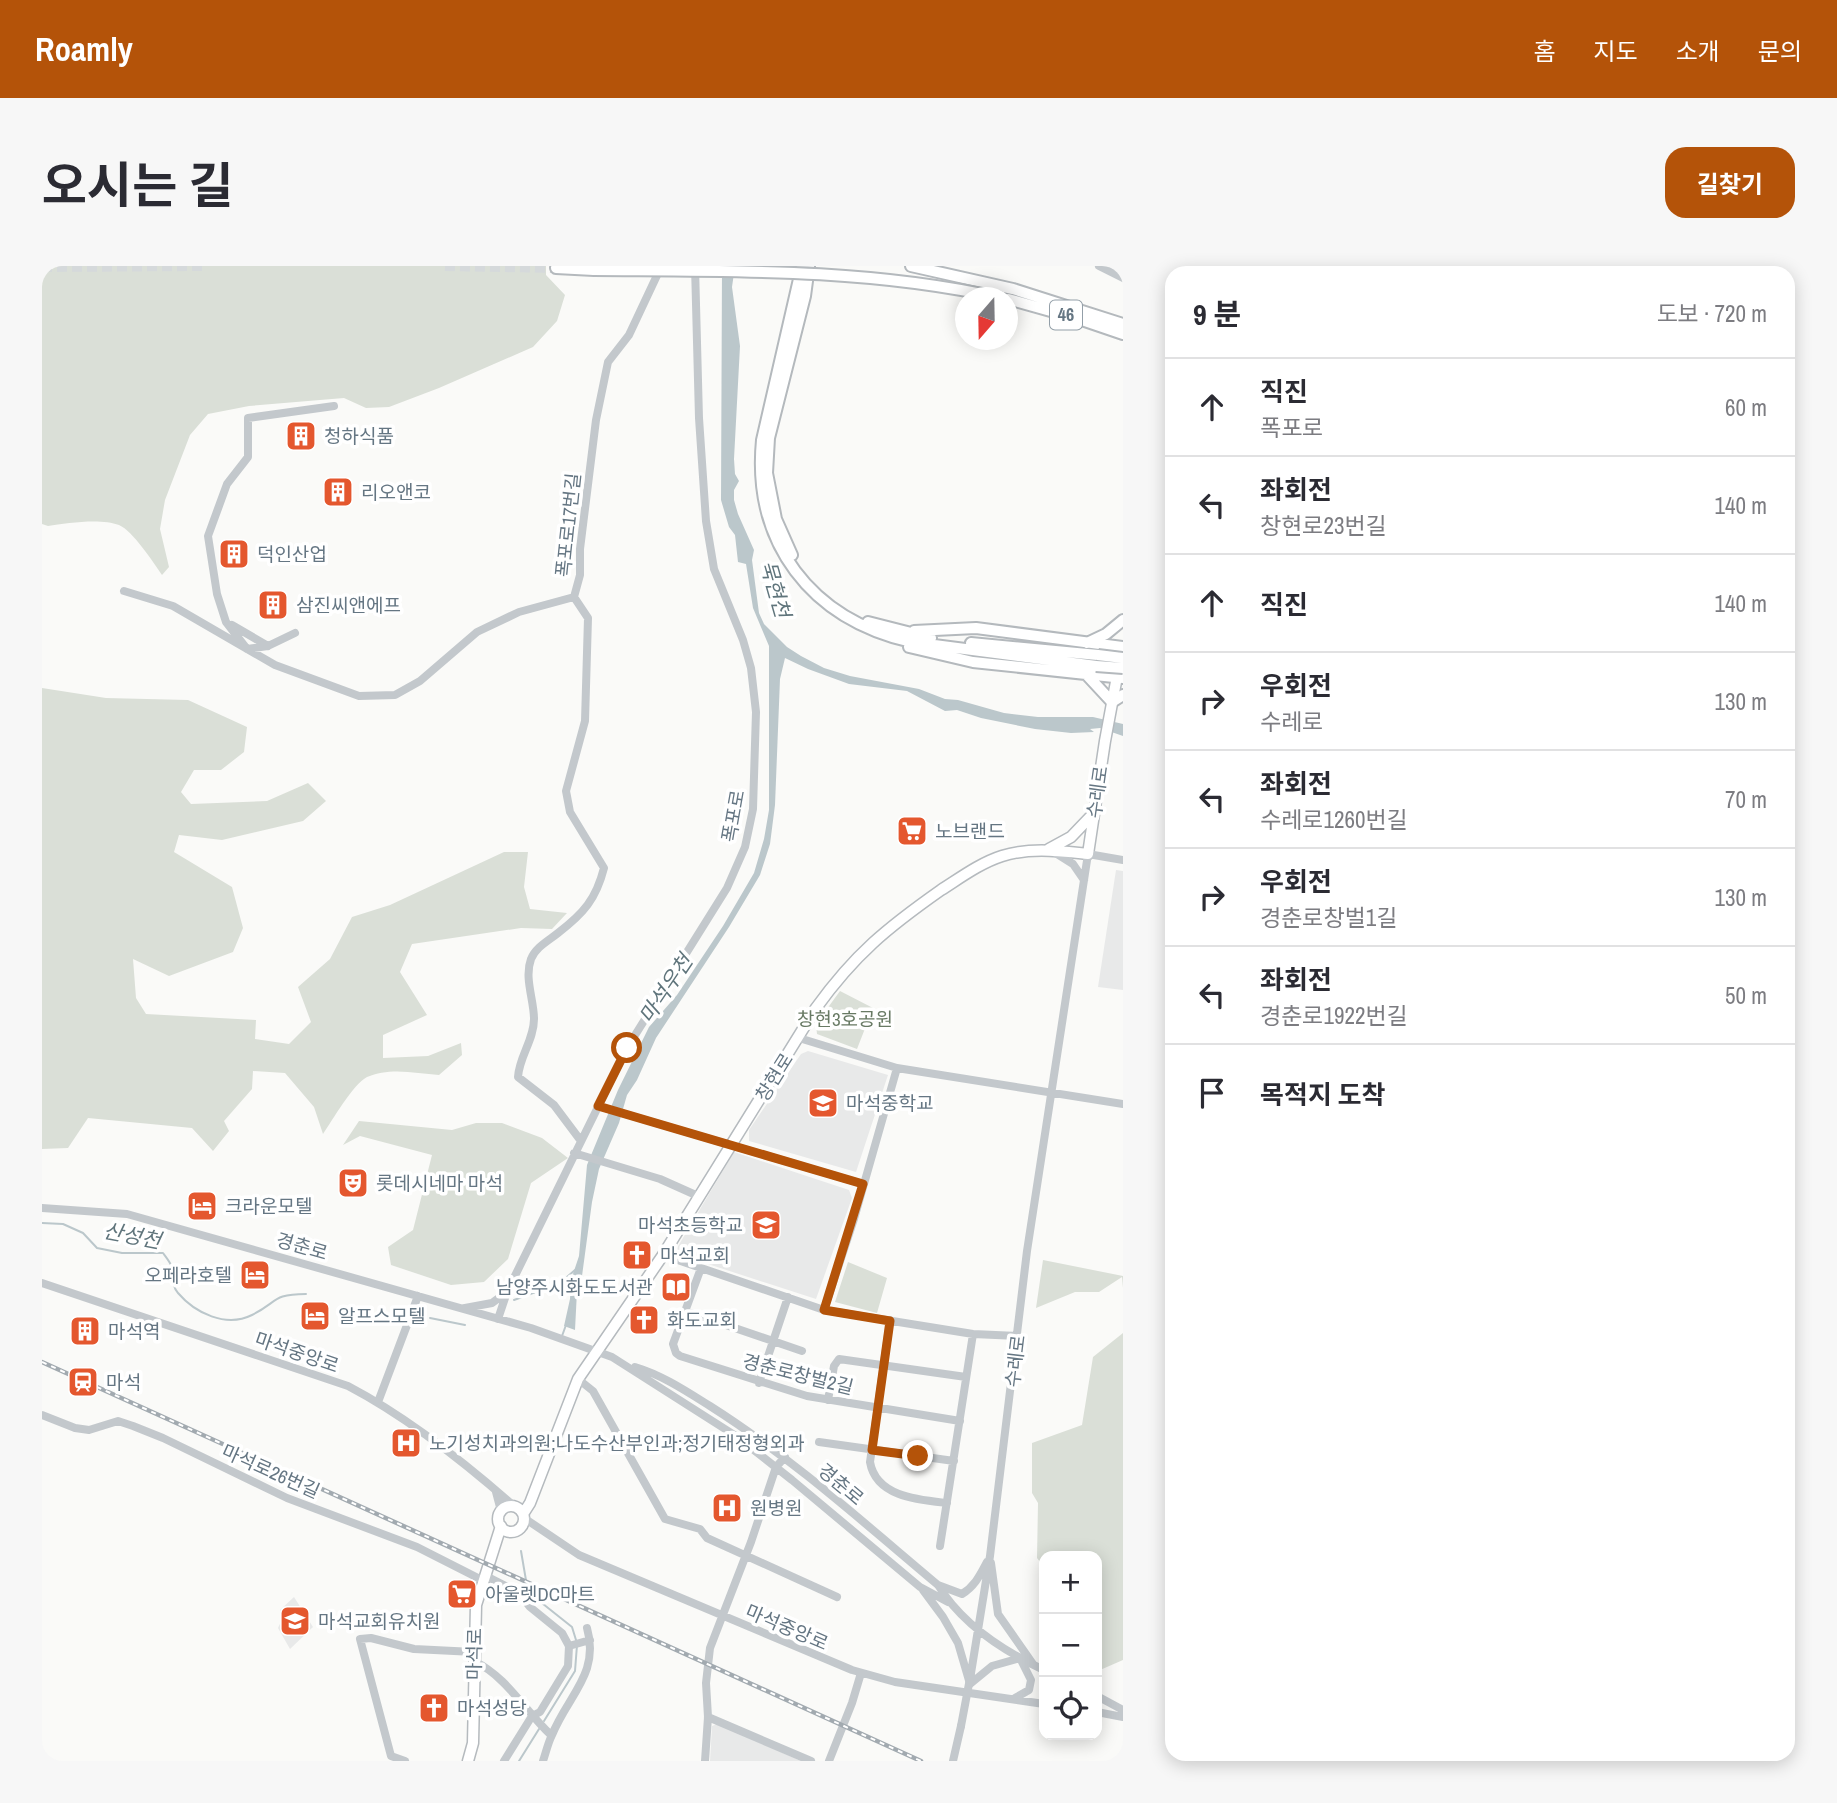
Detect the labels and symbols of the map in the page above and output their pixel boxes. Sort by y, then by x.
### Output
north arrow [955,287,1018,350]
road number: 46 [1050,300,1082,330]
building icon: 청하식품 [284,419,318,453]
place label: 청하식품 [324,423,394,449]
street label: 폭포로17번길 [550,472,586,578]
building icon: 리오앤코 [321,475,355,509]
place label: 리오앤코 [361,479,431,505]
building icon: 덕인산업 [217,537,251,571]
place label: 덕인산업 [257,541,327,567]
water label: 묵현천 [754,557,798,623]
building icon: 삼진씨앤에프 [256,588,290,622]
place label: 삼진씨앤에프 [296,592,401,618]
street label: 수레로 [1080,764,1114,820]
street label: 폭포로 [716,788,750,844]
supermarket icon: 노브랜드 [895,814,929,848]
place label: 노브랜드 [935,818,1005,844]
water label: 마석우천 [632,946,701,1029]
park label: 창현3호공원 [797,1006,893,1032]
route start [611,1032,642,1063]
street label: 창현로 [749,1048,799,1106]
school or university icon: 마석중학교 [806,1086,840,1120]
place label: 마석중학교 [846,1090,933,1116]
theatre icon: 롯데시네마 마석 [336,1166,370,1200]
place label: 롯데시네마 마석 [376,1170,503,1196]
hotel icon: 크라운모텔 [185,1189,219,1223]
place label: 크라운모텔 [225,1193,312,1219]
school or university icon: 마석초등학교 [749,1208,783,1242]
place label: 마석초등학교 [638,1212,743,1238]
water label: 산성천 [101,1216,166,1256]
street label: 경춘로 [273,1226,331,1266]
church icon: 마석교회 [620,1238,654,1272]
place label: 마석교회 [660,1242,730,1268]
hotel icon: 오페라호텔 [238,1258,272,1292]
place label: 오페라호텔 [145,1262,232,1288]
library icon: 남양주시화도도서관 [659,1270,693,1304]
place label: 남양주시화도도서관 [496,1274,653,1300]
hotel icon: 알프스모텔 [298,1299,332,1333]
place label: 알프스모텔 [338,1303,425,1329]
church icon: 화도교회 [627,1303,661,1337]
place label: 화도교회 [667,1307,737,1333]
building icon: 마석역 [68,1314,102,1348]
place label: 마석역 [108,1318,160,1344]
street label: 마석중앙로 [251,1325,343,1379]
street label: 수레로 [999,1333,1031,1389]
street label: 경춘로창벌2길 [740,1348,856,1400]
station icon: 마석 [66,1365,100,1399]
place label: 마석 [106,1369,141,1395]
hospital icon: 노기성치과의원;나도수산부인과;정기태정형외과 [389,1426,423,1460]
place label: 노기성치과의원;나도수산부인과;정기태정형외과 [429,1430,805,1456]
street label: 마석로26번길 [218,1438,324,1504]
route end [902,1440,933,1471]
street label: 경춘로 [813,1457,869,1511]
hospital icon: 원병원 [710,1491,744,1525]
place label: 원병원 [750,1495,802,1521]
supermarket icon: 아울렛DC마트 [445,1577,479,1611]
place label: 아울렛DC마트 [485,1581,595,1607]
street label: 마석중앙로 [742,1598,832,1656]
school or university icon: 마석교회유치원 [278,1604,312,1638]
place label: 마석교회유치원 [318,1608,440,1634]
street label: 마석로 [461,1628,487,1680]
church icon: 마석성당 [417,1691,451,1725]
place label: 마석성당 [457,1695,527,1721]

